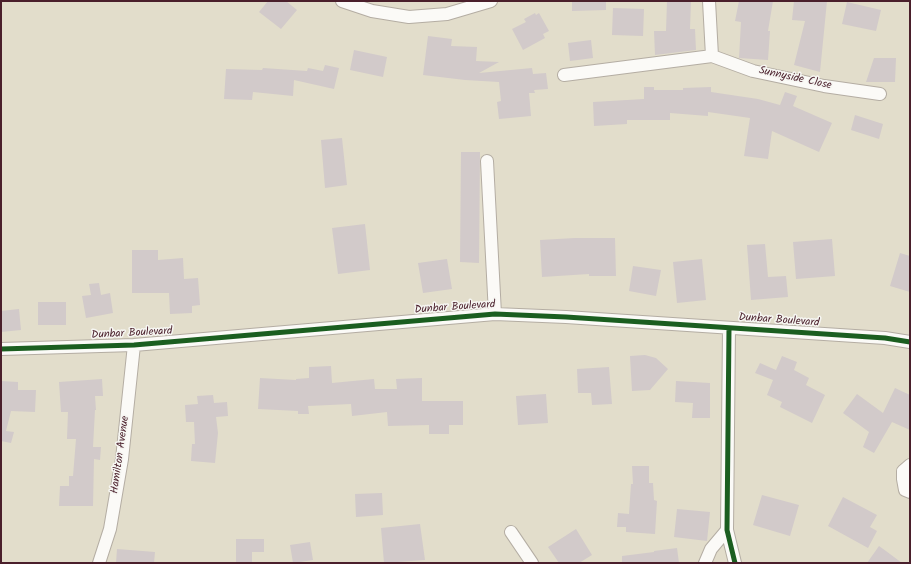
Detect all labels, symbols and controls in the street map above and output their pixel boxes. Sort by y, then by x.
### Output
street label: Sunnyside Close [757,65,833,93]
street label: Dunbar Boulevard [414,299,496,317]
street label: Dunbar Boulevard [738,312,820,330]
street label: Dunbar Boulevard [91,325,173,343]
street label: Hamilton Avenue [109,415,133,495]

